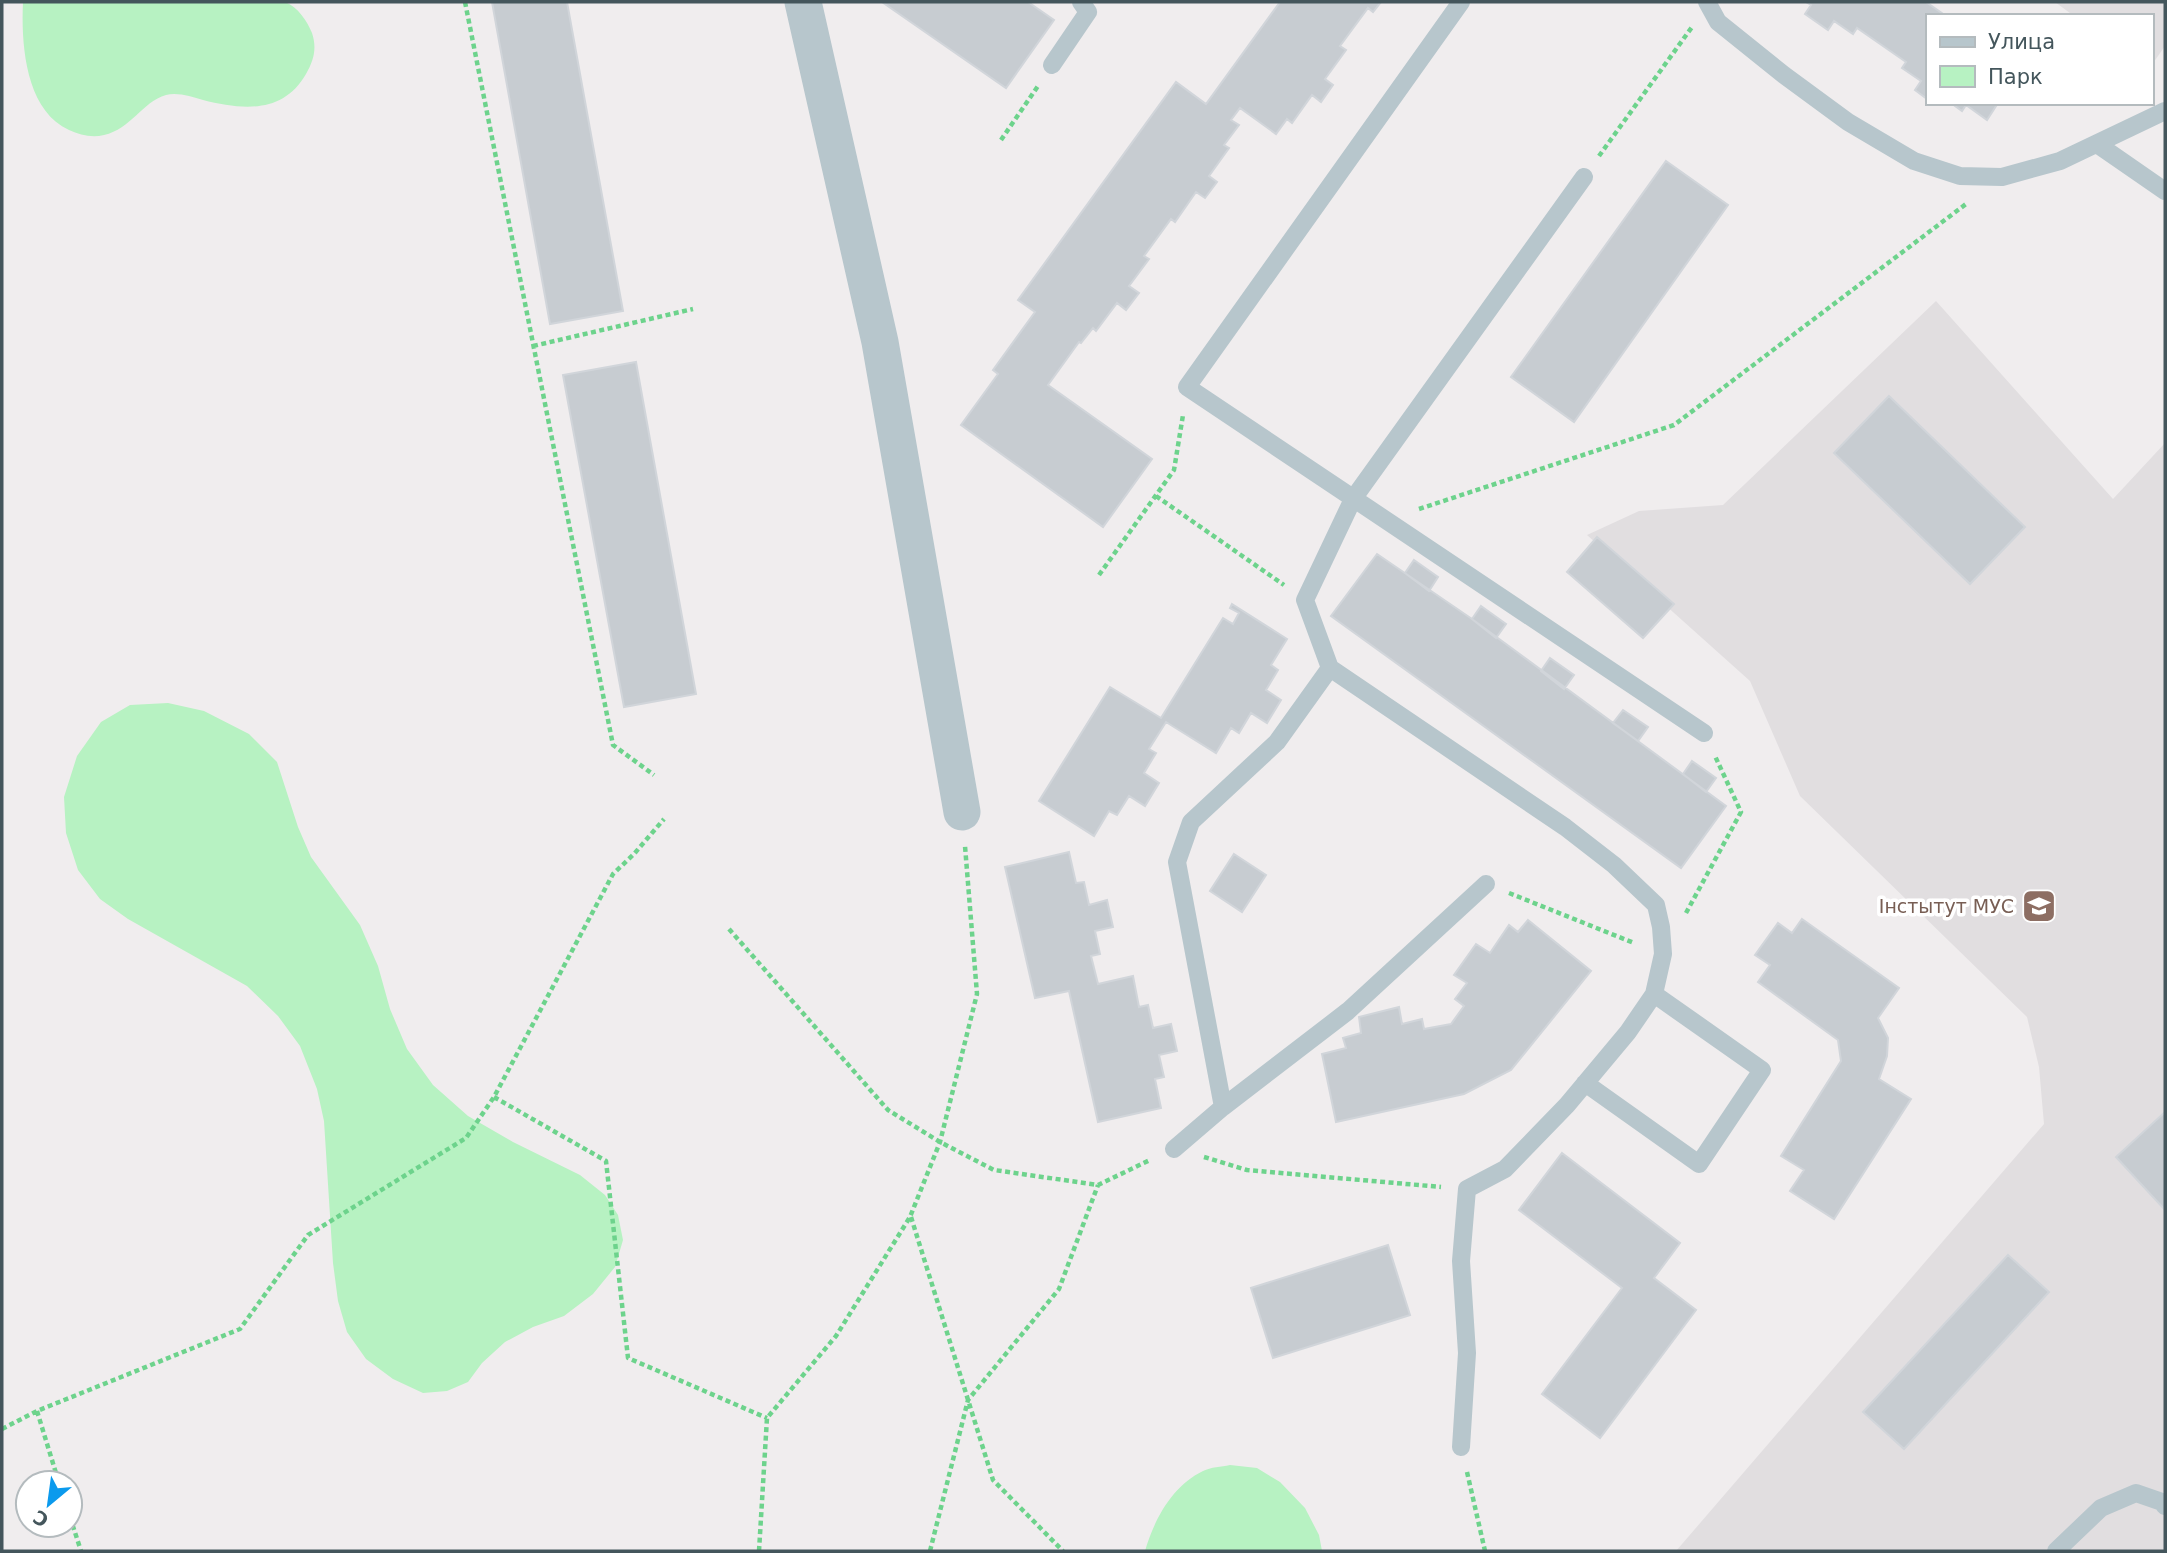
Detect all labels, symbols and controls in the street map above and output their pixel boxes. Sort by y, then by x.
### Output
legend [1926,14,2153,105]
text: Улица [1988,30,2055,54]
text: Парк [1988,65,2043,89]
school or university icon: Інстытут МУС [2020,887,2058,925]
place label: Інстытут МУС [1879,895,2014,917]
north arrow [14,1469,84,1539]
text: С [29,1506,52,1532]

